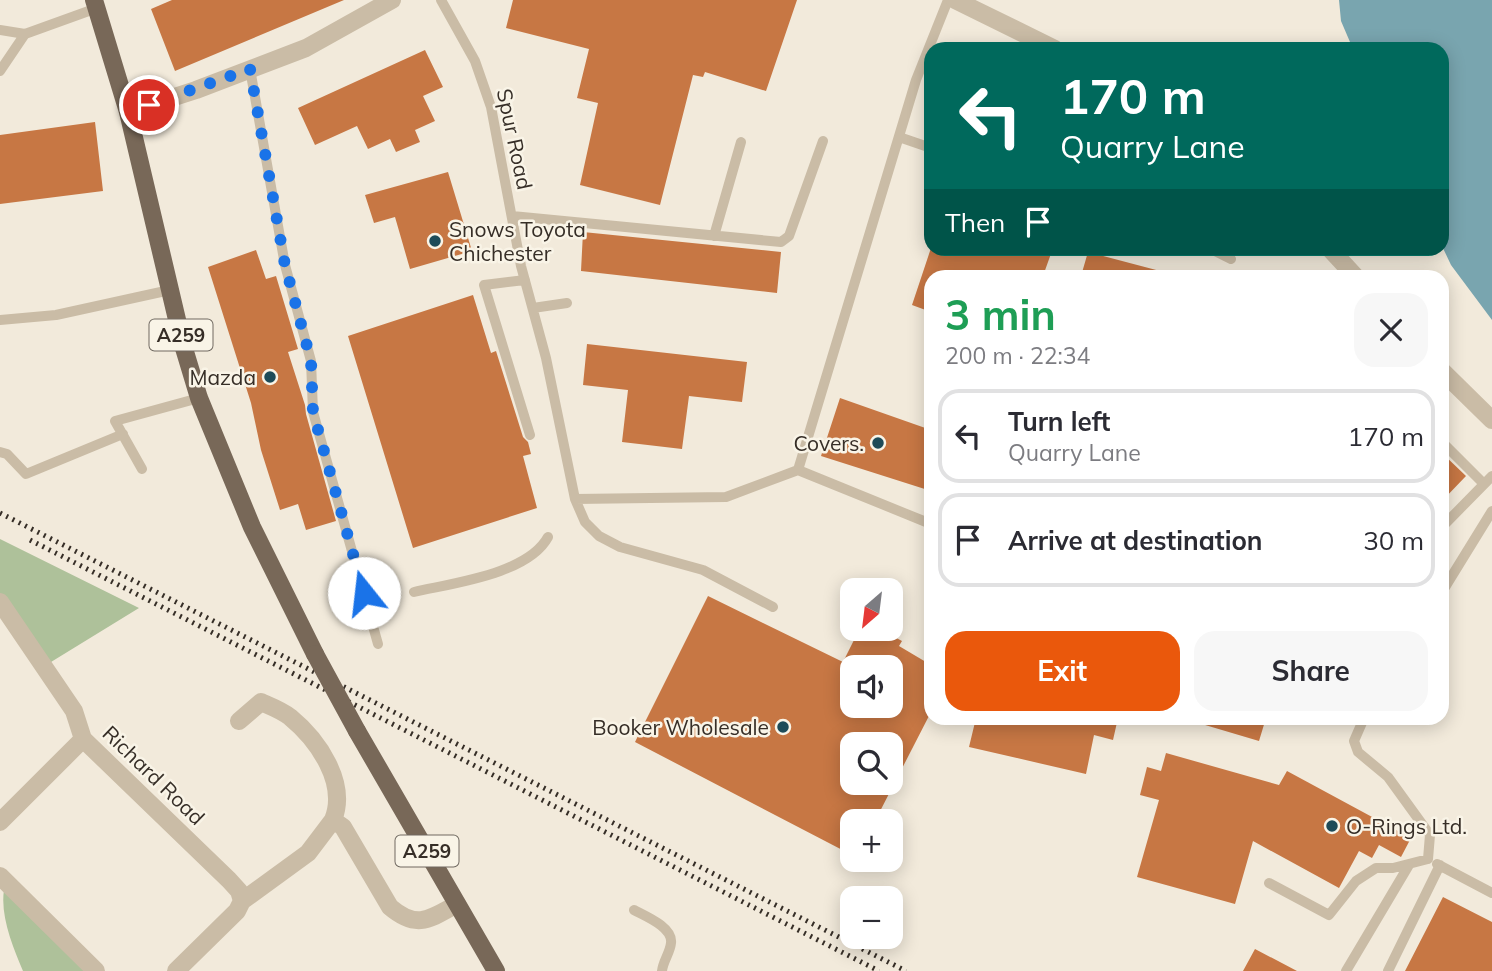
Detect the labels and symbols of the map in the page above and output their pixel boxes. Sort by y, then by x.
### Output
pin [119,75,179,135]
street label: Spur Road [492,86,538,192]
place label: Snows Toyota Chichester [449,216,586,266]
marker: Snows Toyota Chichester [427,233,443,249]
road number: A259 [150,320,212,350]
place label: Mazda [189,364,256,390]
marker: Mazda [262,369,278,385]
place label: Covers. [793,430,864,456]
marker: Covers. [870,435,886,451]
position arrow [327,556,401,630]
north arrow [840,578,903,640]
place label: Booker Wholesale [592,714,769,740]
marker: Booker Wholesale [775,719,791,735]
street label: Richard Road [98,720,210,830]
place label: O-Rings Ltd. [1346,813,1467,839]
marker: O-Rings Ltd. [1324,818,1340,834]
road number: A259 [396,836,458,866]

